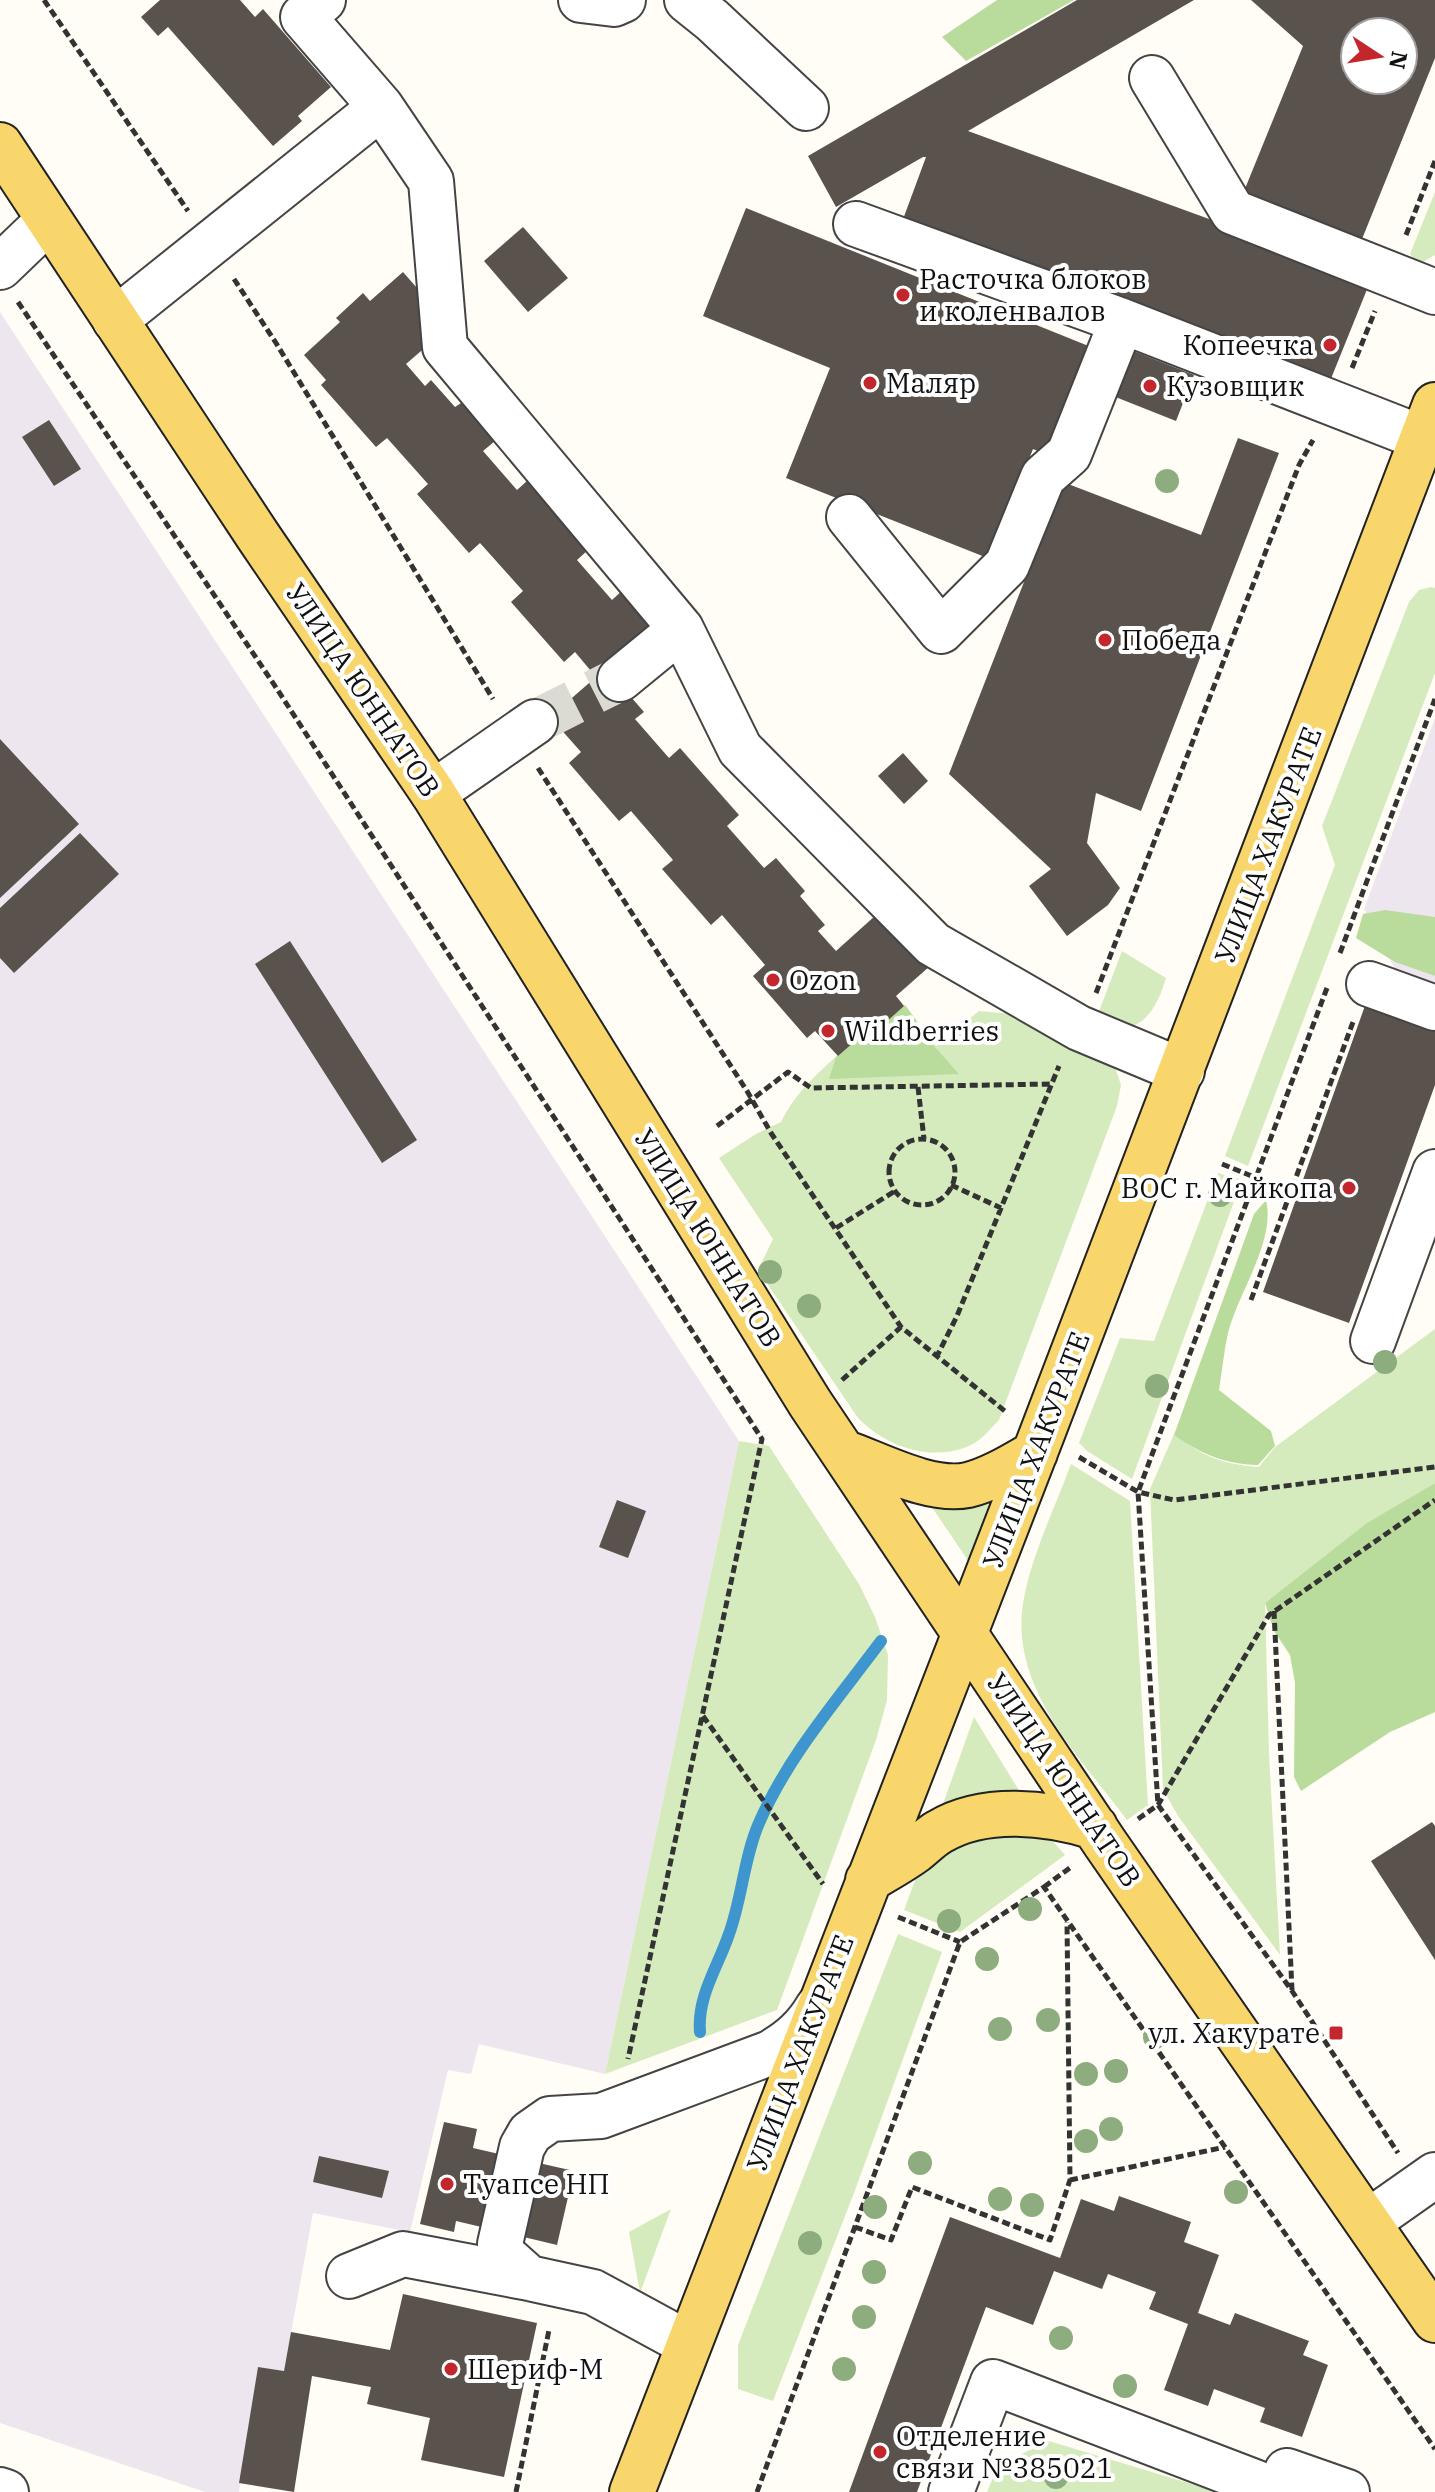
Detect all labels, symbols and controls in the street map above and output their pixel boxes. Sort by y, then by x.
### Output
north arrow [1339,16,1419,96]
text: N [1383,49,1415,72]
place label: Расточка блоков и коленвалов [919,260,1147,329]
marker: Расточка блоков и коленвалов [894,286,912,304]
place label: Копеечка [1182,326,1314,363]
marker: Копеечка [1321,336,1339,354]
place label: Маляр [886,364,976,401]
place label: Кузовщик [1166,367,1304,404]
marker: Маляр [861,374,879,392]
marker: Кузовщик [1141,377,1159,395]
street label: УЛИЦА ЮННАТОВ [278,575,449,804]
place label: Победа [1121,621,1222,658]
marker: Победа [1096,631,1114,649]
street label: УЛИЦА ХАКУРАТЕ [1205,721,1330,968]
place label: Ozon [789,961,857,998]
marker: Ozon [764,971,782,989]
place label: Wildberries [844,1012,999,1049]
marker: Wildberries [819,1022,837,1040]
street label: УЛИЦА ЮННАТОВ [626,1122,791,1354]
place label: ВОС г. Майкопа [1121,1169,1333,1206]
marker: ВОС г. Майкопа [1340,1179,1358,1197]
street label: УЛИЦА ХАКУРАТЕ [973,1326,1098,1573]
street label: УЛИЦА ЮННАТОВ [979,1665,1150,1894]
street label: УЛИЦА ХАКУРАТЕ [737,1929,862,2176]
place label: ул. Хакурате [1148,2014,1320,2051]
marker: ул. Хакурате [1327,2024,1345,2042]
place label: Туапсе НП [463,2165,610,2202]
marker: Туапсе НП [438,2175,456,2193]
place label: Шериф-М [467,2350,604,2387]
marker: Шериф-М [442,2360,460,2378]
place label: Отделение связи №385021 [896,2417,1113,2486]
marker: Отделение связи №385021 [871,2443,889,2461]

